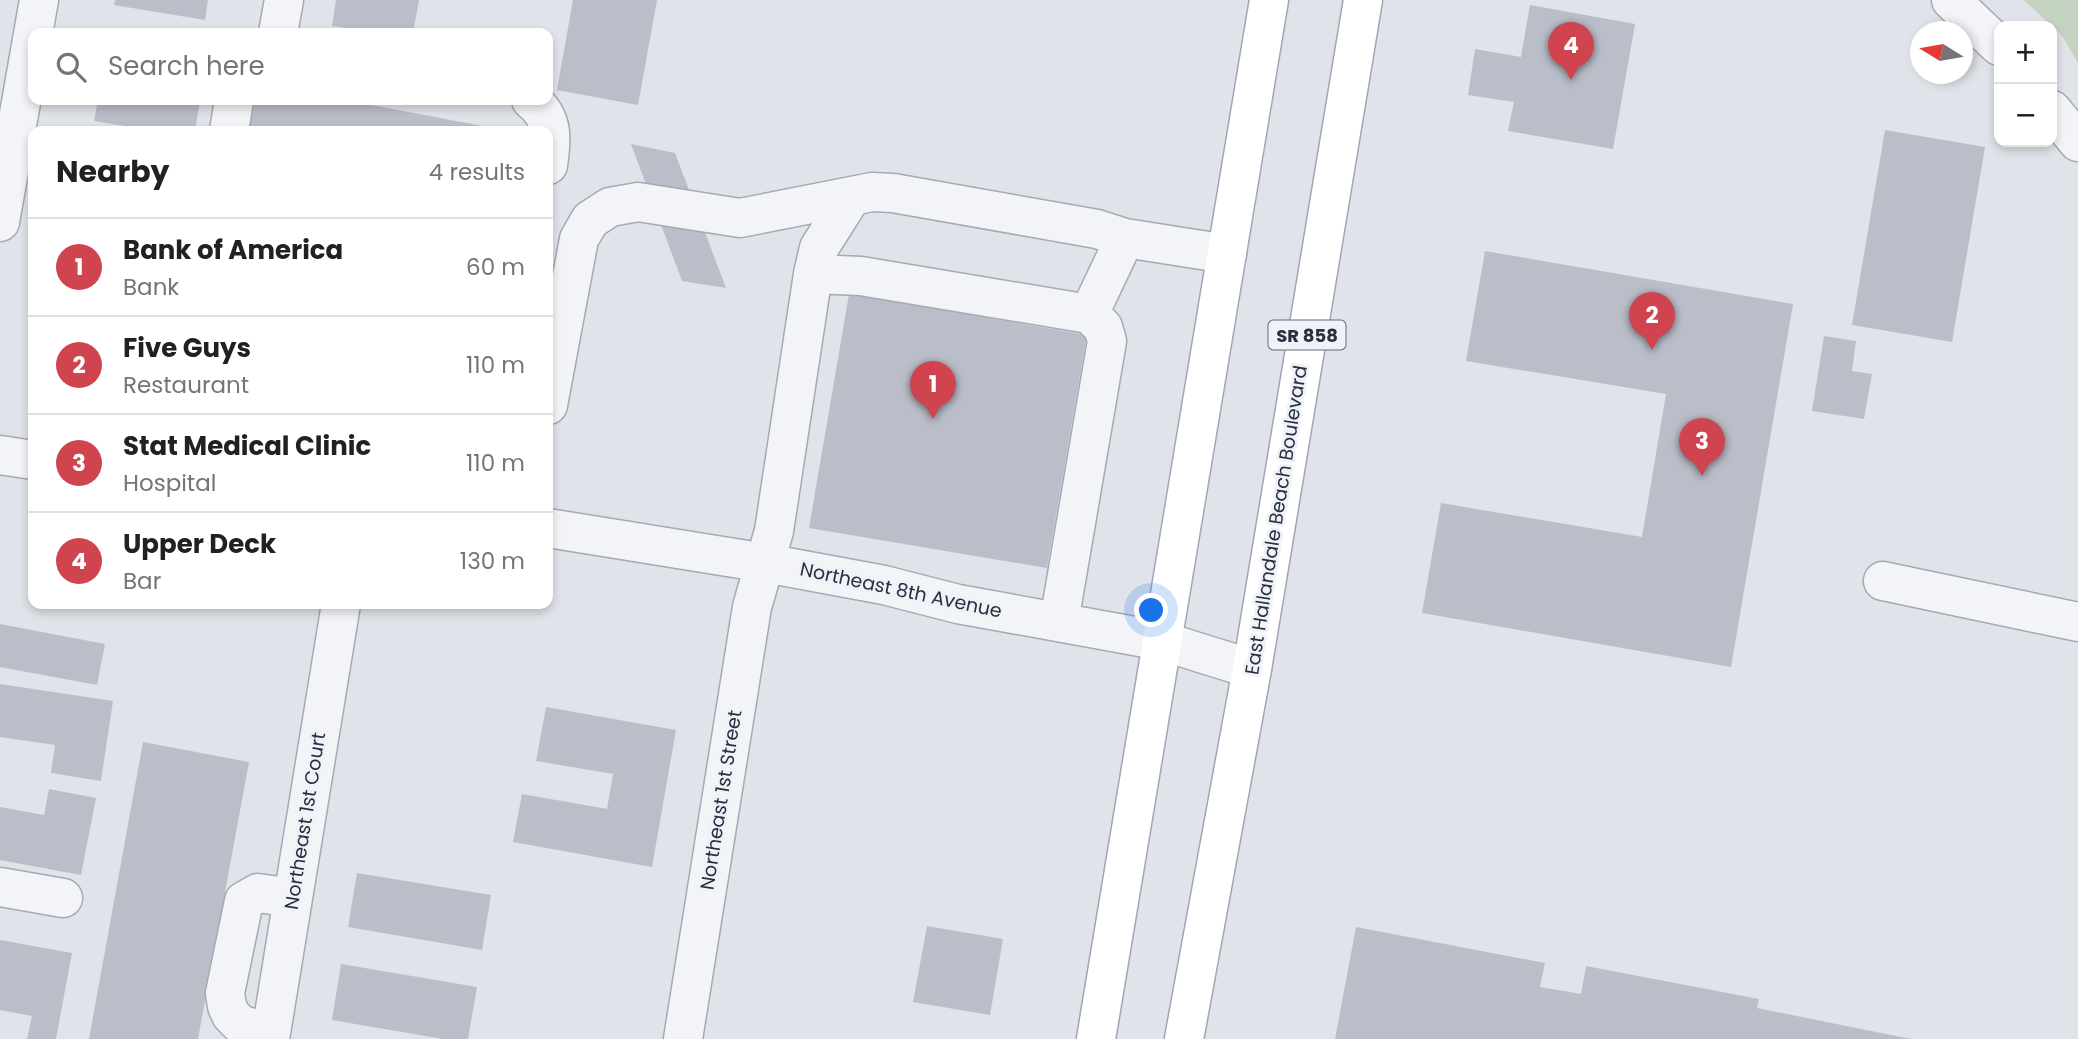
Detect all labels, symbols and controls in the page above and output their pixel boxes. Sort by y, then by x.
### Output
north arrow [1910,21,1973,84]
map controls [1994,21,2057,147]
button: + [1994,21,2057,84]
pin: 4 [1548,22,1594,80]
search box [28,28,553,105]
icon: search [52,48,90,86]
text: Search here [108,48,265,84]
button: − [1994,84,2057,147]
text: Nearby [56,150,170,193]
text: 4 results [429,156,525,188]
text: Bank of America [123,232,343,268]
text: 1 [75,251,83,283]
text: 60 m [466,251,525,283]
text: Bank [123,271,179,303]
pin: 2 [1629,292,1675,350]
road number: SR 858 [1268,320,1346,349]
text: Five Guys [123,330,251,366]
text: 2 [72,349,86,381]
text: 110 m [466,349,525,381]
pin: 1 [910,361,956,419]
street label: East Hallandale Beach Boulevard [1238,363,1314,677]
text: Restaurant [123,369,249,401]
pin: 3 [1679,418,1725,476]
text: Stat Medical Clinic [123,428,371,464]
text: 3 [72,447,86,479]
text: 110 m [466,447,525,479]
text: Hospital [123,467,216,499]
text: Upper Deck [123,526,276,562]
text: 4 [71,545,87,577]
text: 130 m [460,545,525,577]
street label: Northeast 8th Avenue [798,555,1004,625]
text: Bar [123,565,161,597]
your location [1134,593,1168,627]
street label: Northeast 1st Street [693,708,749,892]
street label: Northeast 1st Court [278,730,332,912]

